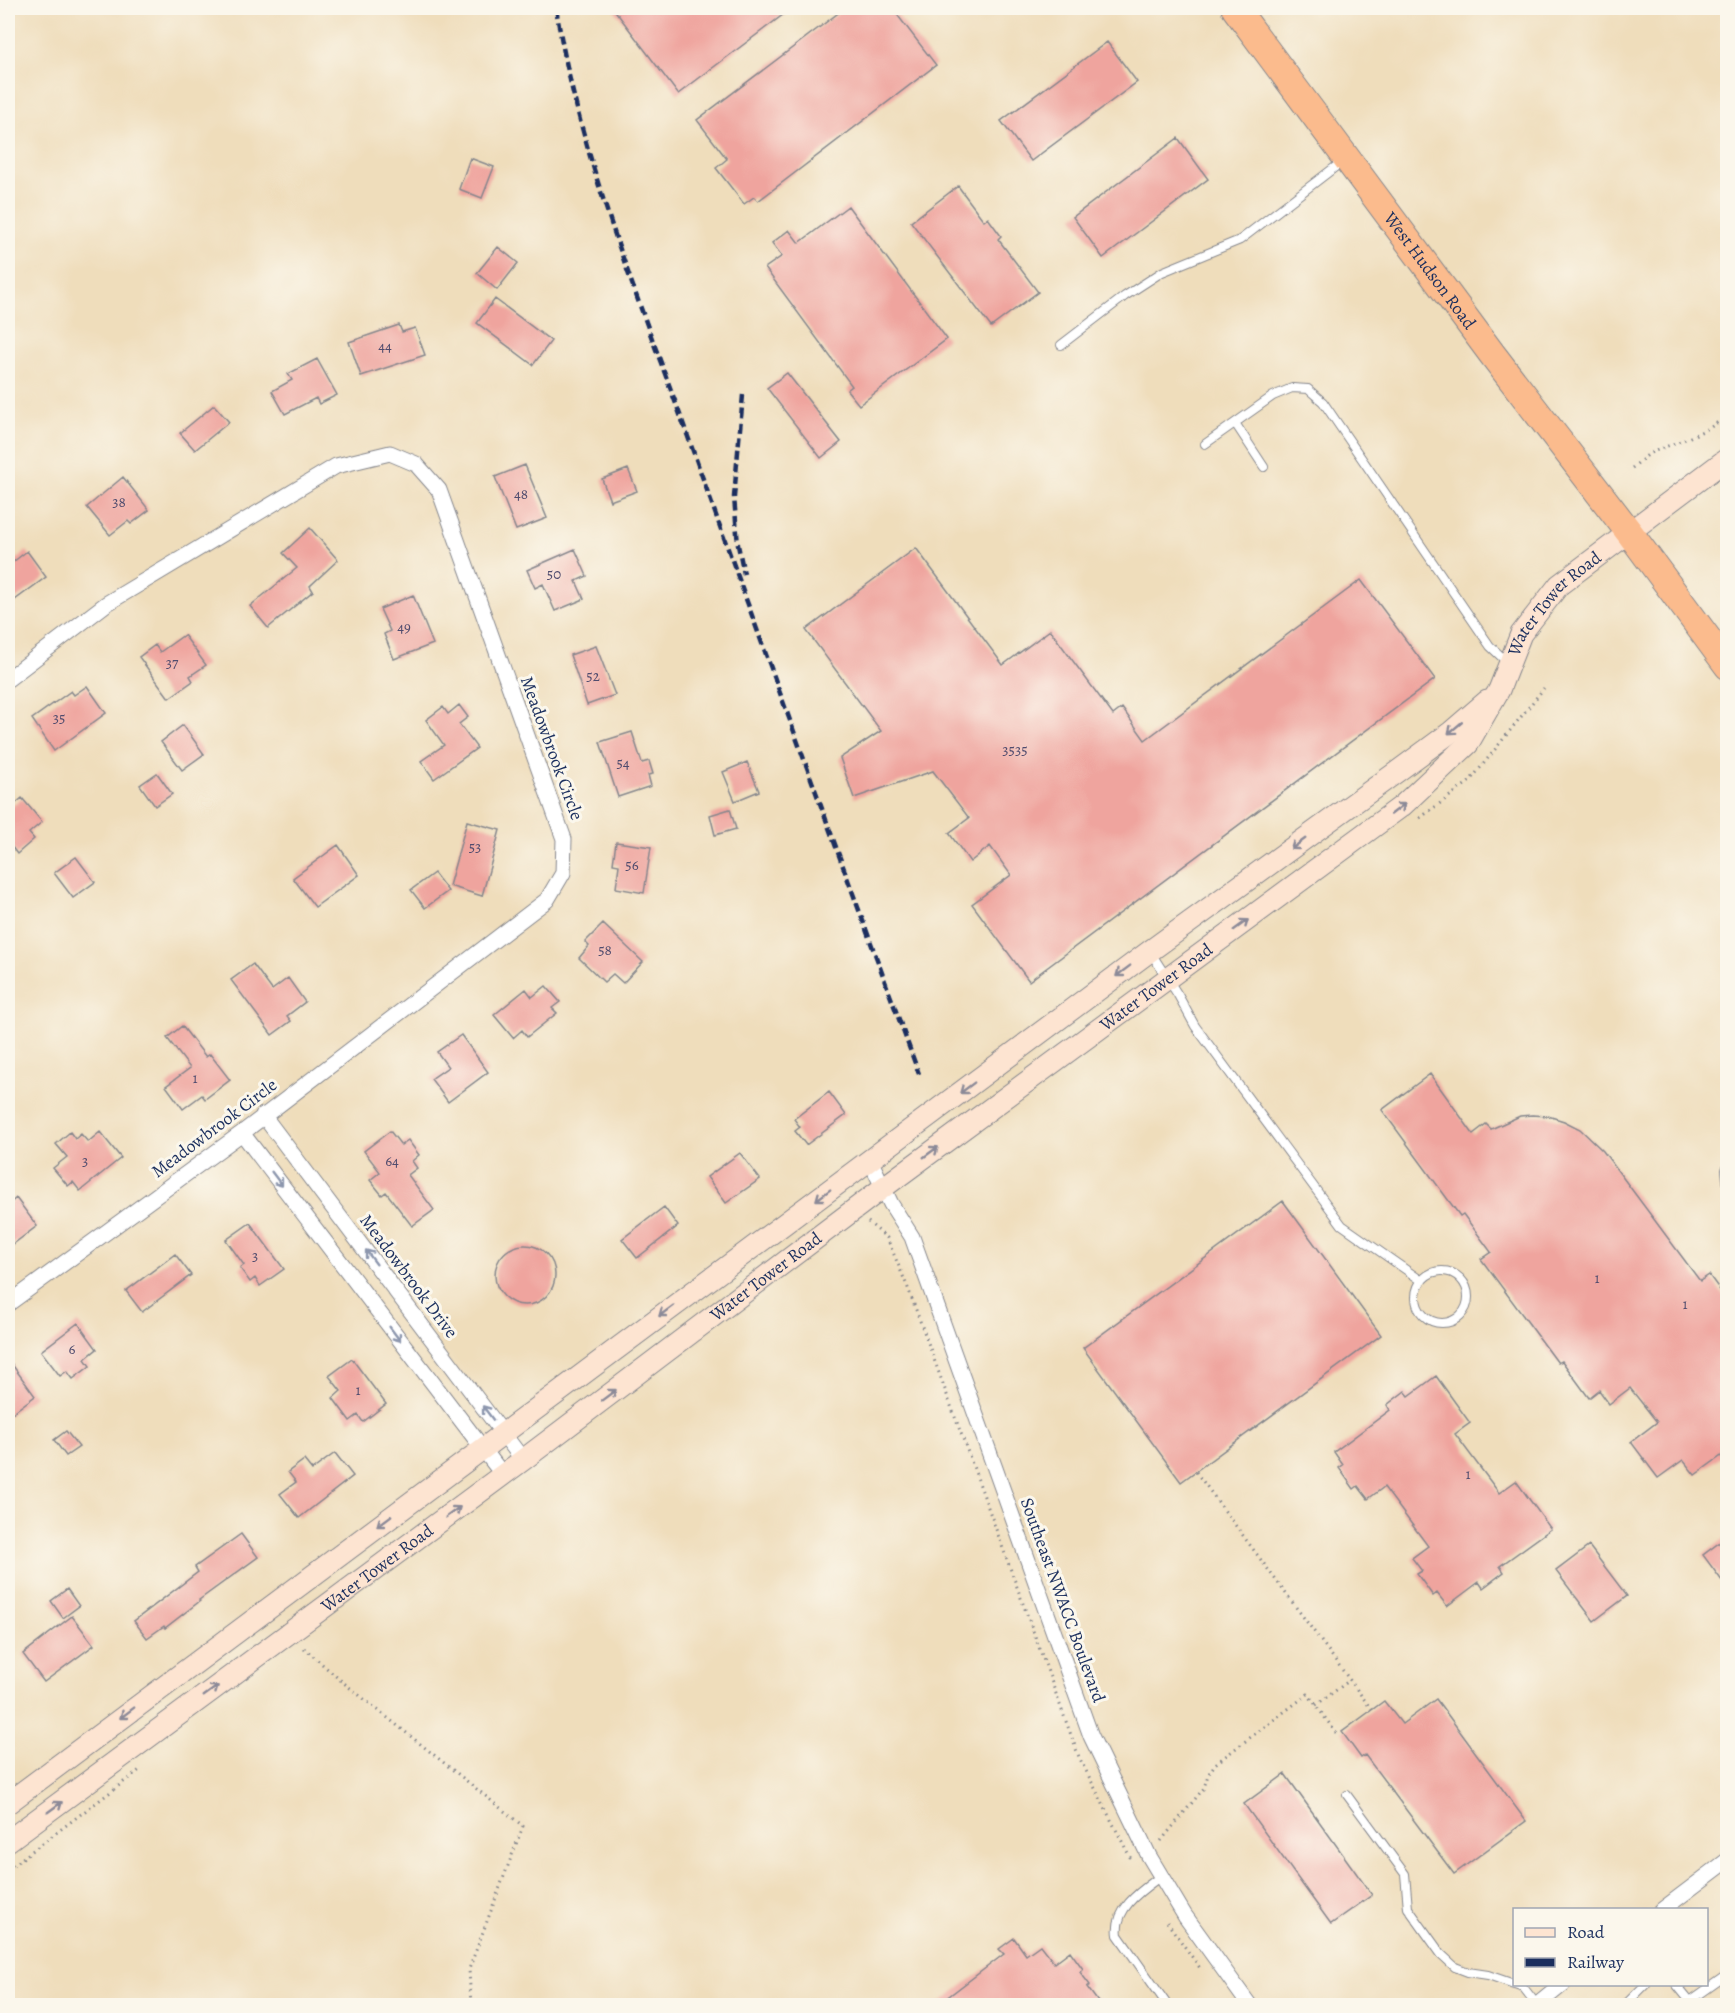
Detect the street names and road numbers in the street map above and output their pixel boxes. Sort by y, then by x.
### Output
street label: West Hudson Road [1378,206,1482,334]
street label: Water Tower Road [1501,545,1606,660]
street label: Meadowbrook Circle [515,673,589,823]
street label: Water Tower Road [1094,937,1218,1037]
street label: Meadowbrook Circle [146,1073,282,1183]
street label: Meadowbrook Drive [355,1209,463,1343]
street label: Water Tower Road [704,1226,827,1327]
street label: Southeast NWACC Boulevard [1015,1494,1111,1706]
street label: Water Tower Road [315,1518,438,1618]

